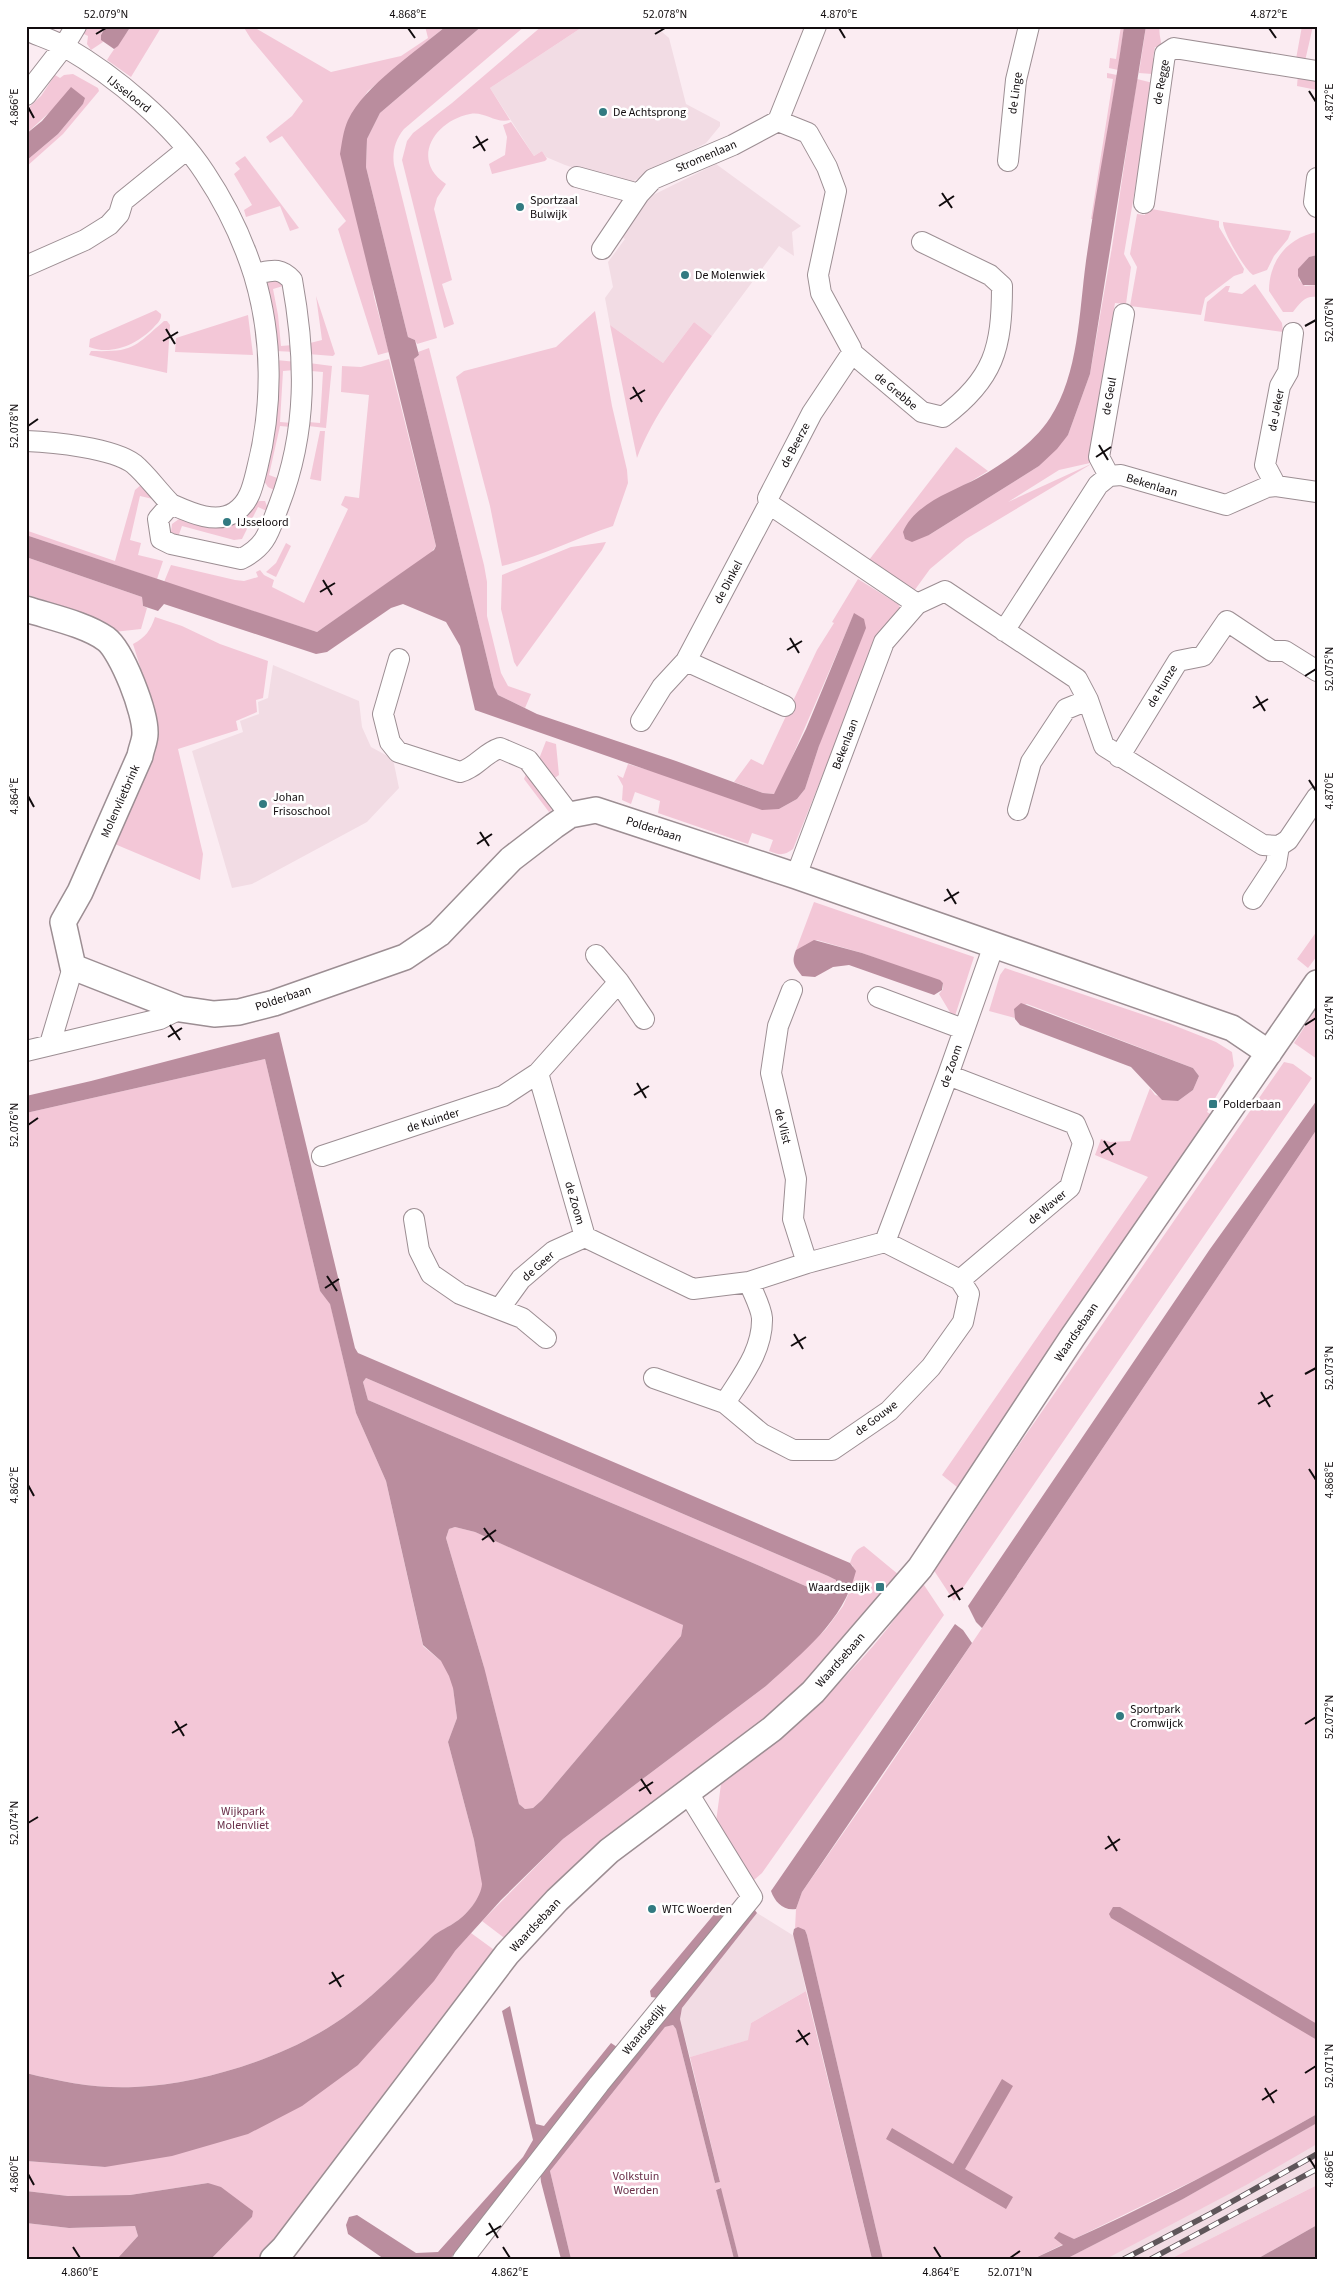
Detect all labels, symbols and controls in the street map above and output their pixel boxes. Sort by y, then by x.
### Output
text: 52.079°N [84,6,128,23]
text: 4.868°E [389,6,427,23]
text: 52.078°N [643,6,687,23]
text: 4.870°E [820,6,858,23]
text: 4.872°E [1250,6,1288,23]
street label: de Regge [1149,58,1174,106]
street label: de Linge [1004,71,1027,115]
street label: IJsseloord [103,72,154,117]
text: 4.872°E [1321,83,1338,121]
text: 4.866°E [6,88,23,126]
place label: De Achtsprong [613,104,686,121]
marker: De Achtsprong [597,106,609,118]
street label: Stromenlaan [673,136,739,177]
place label: Sportzaal Bulwijk [530,192,578,223]
marker: Sportzaal Bulwijk [514,201,526,213]
place label: De Molenwiek [695,267,765,284]
marker: De Molenwiek [679,269,691,281]
text: 52.076°N [1321,298,1338,342]
street label: de Grebbe [870,368,921,415]
street label: de Geul [1098,376,1121,416]
street label: de Jeker [1264,387,1289,433]
text: 52.078°N [6,404,23,448]
street label: de Beerze [776,420,814,471]
street label: Bekenlaan [1124,470,1180,501]
place label: IJsseloord [237,514,289,531]
marker: IJsseloord [221,516,233,528]
street label: de Dinkel [710,558,747,607]
text: 52.075°N [1321,647,1338,691]
street label: de Hunze [1143,662,1182,711]
street label: Bekenlaan [828,716,863,772]
street label: Molenvlietbrink [97,762,144,841]
text: 4.870°E [1321,772,1338,810]
text: 4.864°E [6,777,23,815]
place label: Johan Frisoschool [273,789,330,820]
marker: Johan Frisoschool [257,798,269,810]
street label: Polderbaan [624,812,684,847]
street label: Polderbaan [253,981,313,1016]
text: 52.074°N [1321,996,1338,1040]
street label: de Zoom [936,1042,967,1090]
place label: Polderbaan [1223,1096,1281,1113]
marker: Polderbaan [1207,1098,1219,1110]
text: 52.076°N [6,1103,23,1147]
street label: de Kuinder [405,1104,463,1137]
street label: de Vlist [770,1107,795,1146]
street label: de Zoom [560,1180,589,1227]
street label: de Waver [1024,1186,1071,1229]
street label: de Geer [518,1247,559,1285]
street label: Waardsebaan [1050,1299,1103,1365]
text: 52.073°N [1321,1346,1338,1390]
street label: de Gouwe [851,1397,901,1440]
text: 4.868°E [1321,1461,1338,1499]
text: 4.862°E [6,1466,23,1504]
place label: Waardsedijk [808,1579,870,1596]
marker: Waardsedijk [874,1581,886,1593]
street label: Waardsebaan [812,1629,869,1692]
text: 52.072°N [1321,1695,1338,1739]
place label: Sportpark Cromwijck [1130,1701,1183,1732]
marker: Sportpark Cromwijck [1114,1710,1126,1722]
text: 52.074°N [6,1801,23,1845]
park label: Wijkpark Molenvliet [217,1803,269,1834]
street label: Waardsebaan [506,1895,565,1956]
place label: WTC Woerden [662,1901,732,1918]
marker: WTC Woerden [646,1903,658,1915]
street label: Waardsedijk [618,2000,670,2059]
text: 52.071°N [1321,2044,1338,2088]
text: 4.866°E [1321,2150,1338,2188]
text: 4.860°E [6,2155,23,2193]
park label: Volkstuin Woerden [613,2168,659,2199]
text: 4.860°E [61,2264,99,2281]
text: 4.862°E [491,2264,529,2281]
text: 4.864°E [922,2264,960,2281]
text: 52.071°N [988,2264,1032,2281]

